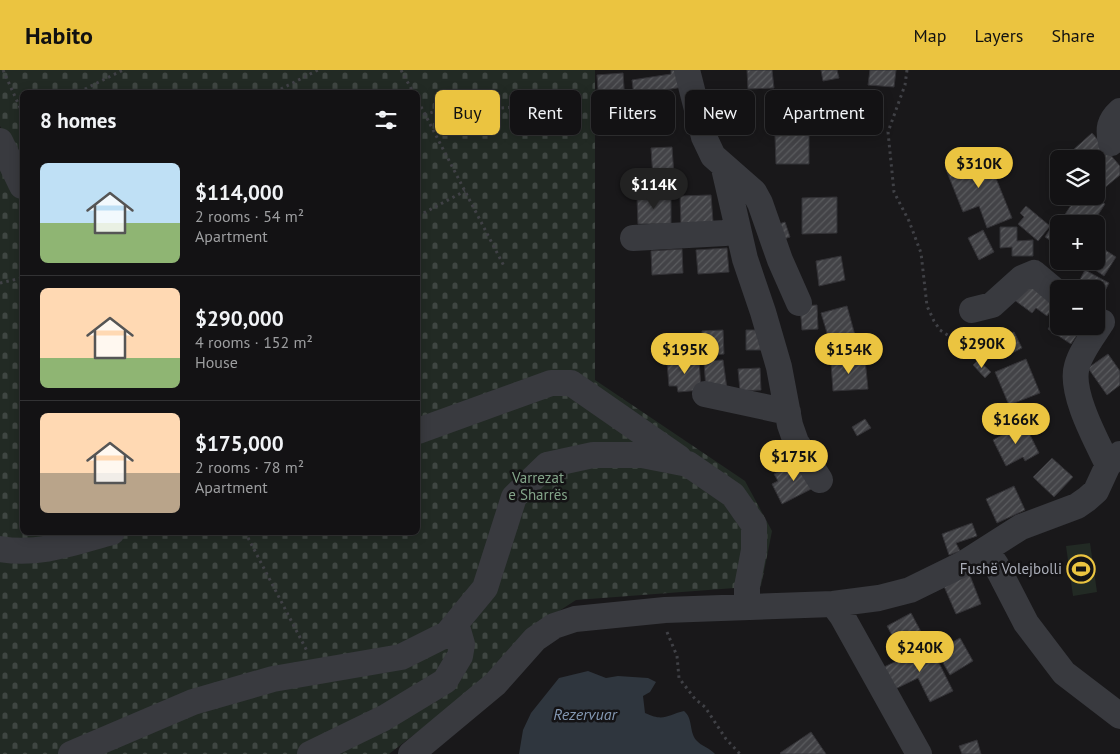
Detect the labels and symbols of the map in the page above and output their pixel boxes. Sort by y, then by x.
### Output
pin: $310K [944,146,1014,189]
pin: $114K [619,168,689,210]
pin: $290K [947,326,1017,369]
pin: $195K [650,332,720,375]
pin: $154K [814,332,884,375]
pin: $166K [981,402,1051,445]
pin: $175K [759,440,829,482]
park label: Varrezat e Sharrës [508,468,568,504]
sports icon: Fushë Volejbolli [1066,554,1096,584]
place label: Fushë Volejbolli [960,559,1062,578]
pin: $240K [885,630,955,673]
water label: Rezervuar [553,704,618,724]

